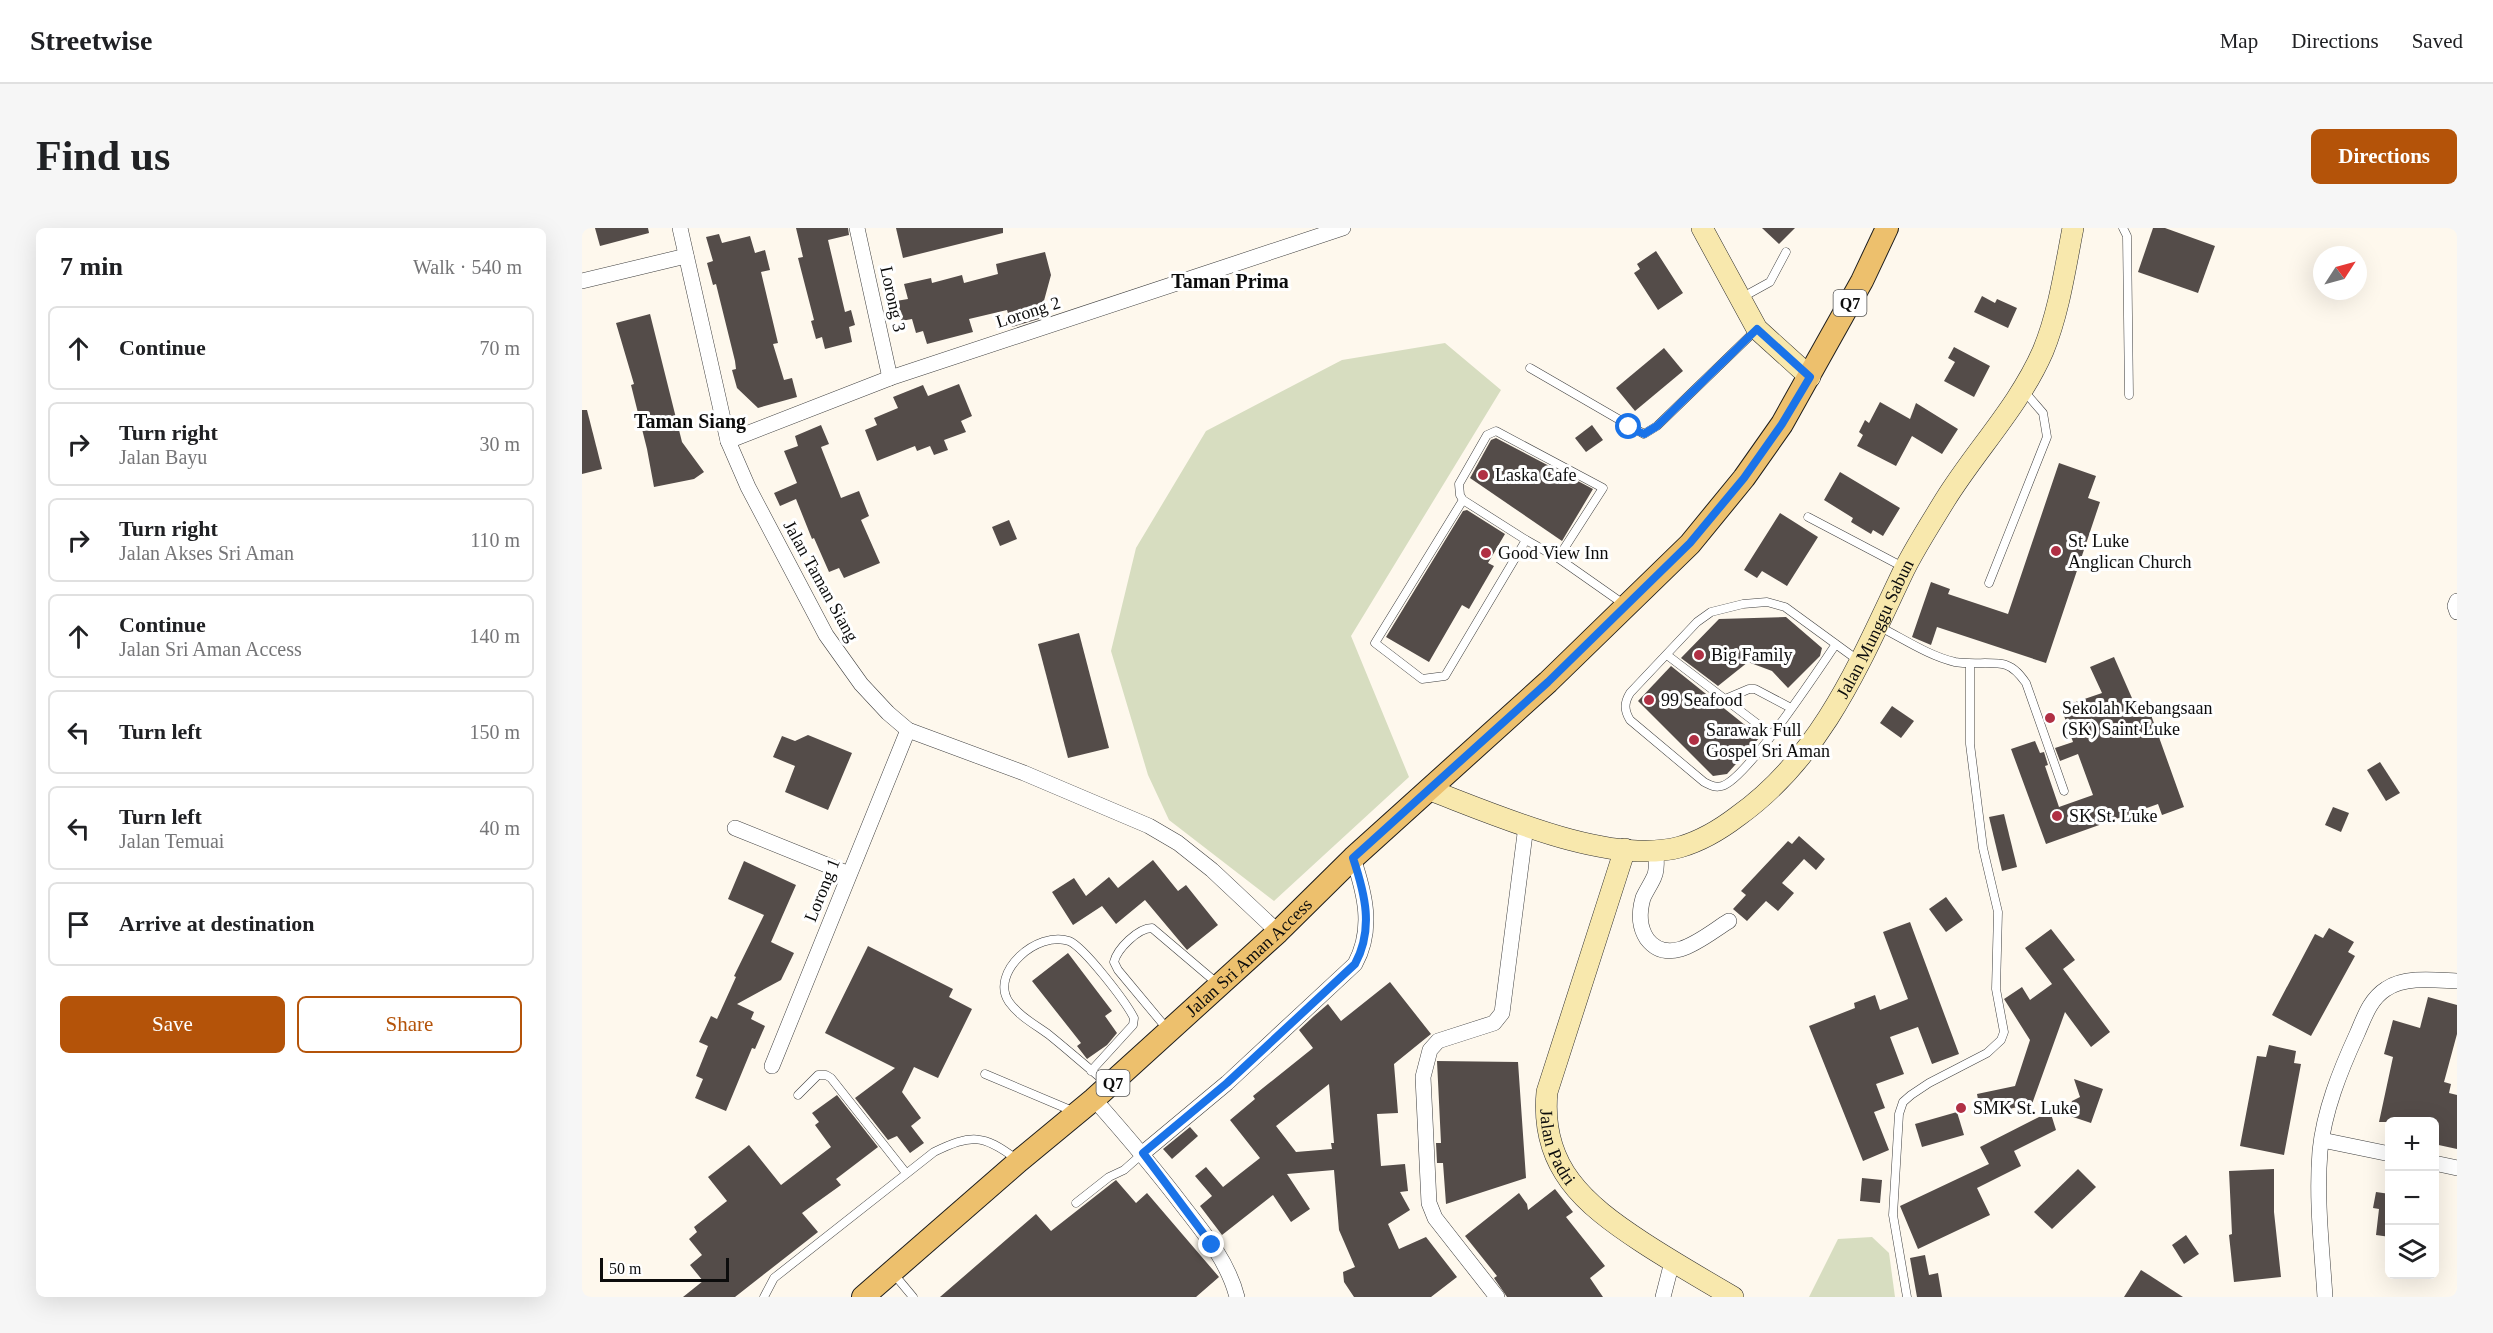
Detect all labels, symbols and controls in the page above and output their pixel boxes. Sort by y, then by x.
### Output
text: Streetwise [30,25,152,56]
text: Map [2220,29,2258,53]
text: Directions [2291,29,2379,53]
text: Saved [2412,29,2463,53]
button: Directions [2311,129,2457,184]
text: Find us [36,133,170,179]
north arrow [2313,246,2367,300]
text: 7 min [60,252,123,281]
text: Walk · 540 m [413,256,522,278]
street label: Lorong 3 [876,264,910,334]
district label: Taman Prima [1171,270,1289,292]
road number: Q7 [1834,290,1866,316]
street label: Lorong 2 [993,292,1063,332]
icon: ahead [62,332,95,365]
text: Continue [119,335,206,360]
text: 70 m [479,337,520,359]
district label: Taman Siang [634,410,746,433]
route start [1615,413,1641,439]
text: Turn right [119,420,218,445]
icon: right [62,428,95,461]
text: 30 m [479,433,520,455]
text: Jalan Bayu [119,446,207,468]
place label: Laska Cafe [1495,465,1576,485]
marker: Laska Cafe [1476,468,1490,482]
text: Turn right [119,516,218,541]
street label: Jalan Taman Siang [779,517,863,645]
icon: right [62,524,95,557]
text: 110 m [470,529,520,551]
place label: St. Luke Anglican Church [2068,531,2191,572]
text: Jalan Akses Sri Aman [119,542,294,564]
place label: Good View Inn [1498,543,1609,563]
marker: St. Luke Anglican Church [2049,544,2063,558]
marker: Good View Inn [1479,546,1493,560]
street label: Jalan Munggu Sabun [1832,556,1918,702]
text: Continue [119,612,206,637]
icon: ahead [62,620,95,653]
text: 140 m [469,625,520,647]
text: Jalan Sri Aman Access [119,638,302,660]
place label: Big Family [1711,645,1793,665]
marker: Big Family [1692,648,1706,662]
place label: 99 Seafood [1661,690,1742,710]
marker: 99 Seafood [1642,693,1656,707]
place label: Sekolah Kebangsaan (SK) Saint Luke [2062,698,2212,740]
marker: Sekolah Kebangsaan (SK) Saint Luke [2043,711,2057,725]
icon: left [62,716,95,749]
text: Turn left [119,719,202,744]
place label: Sarawak Full Gospel Sri Aman [1706,720,1830,761]
text: 150 m [469,721,520,743]
marker: Sarawak Full Gospel Sri Aman [1687,733,1701,747]
text: Turn left [119,804,202,829]
place label: SK St. Luke [2069,806,2158,826]
marker: SK St. Luke [2050,809,2064,823]
icon: left [62,812,95,845]
text: 40 m [479,817,520,839]
text: Jalan Temuai [119,830,224,852]
street label: Lorong 1 [800,855,844,925]
street label: Jalan Sri Aman Access [1182,894,1316,1021]
icon: arrive [62,908,95,941]
text: Arrive at destination [119,911,315,936]
button: Save [60,996,285,1053]
button: Share [297,996,522,1053]
road number: Q7 [1096,1070,1130,1096]
place label: SMK St. Luke [1973,1098,2078,1118]
marker: SMK St. Luke [1954,1101,1968,1115]
street label: Jalan Padri [1536,1109,1580,1189]
map controls [2385,1117,2439,1279]
button: + [2385,1117,2439,1171]
button: − [2385,1171,2439,1225]
button: layers [2385,1225,2439,1279]
route end [1198,1231,1224,1257]
scale bar [600,1255,729,1282]
text: 50 m [609,1260,641,1277]

